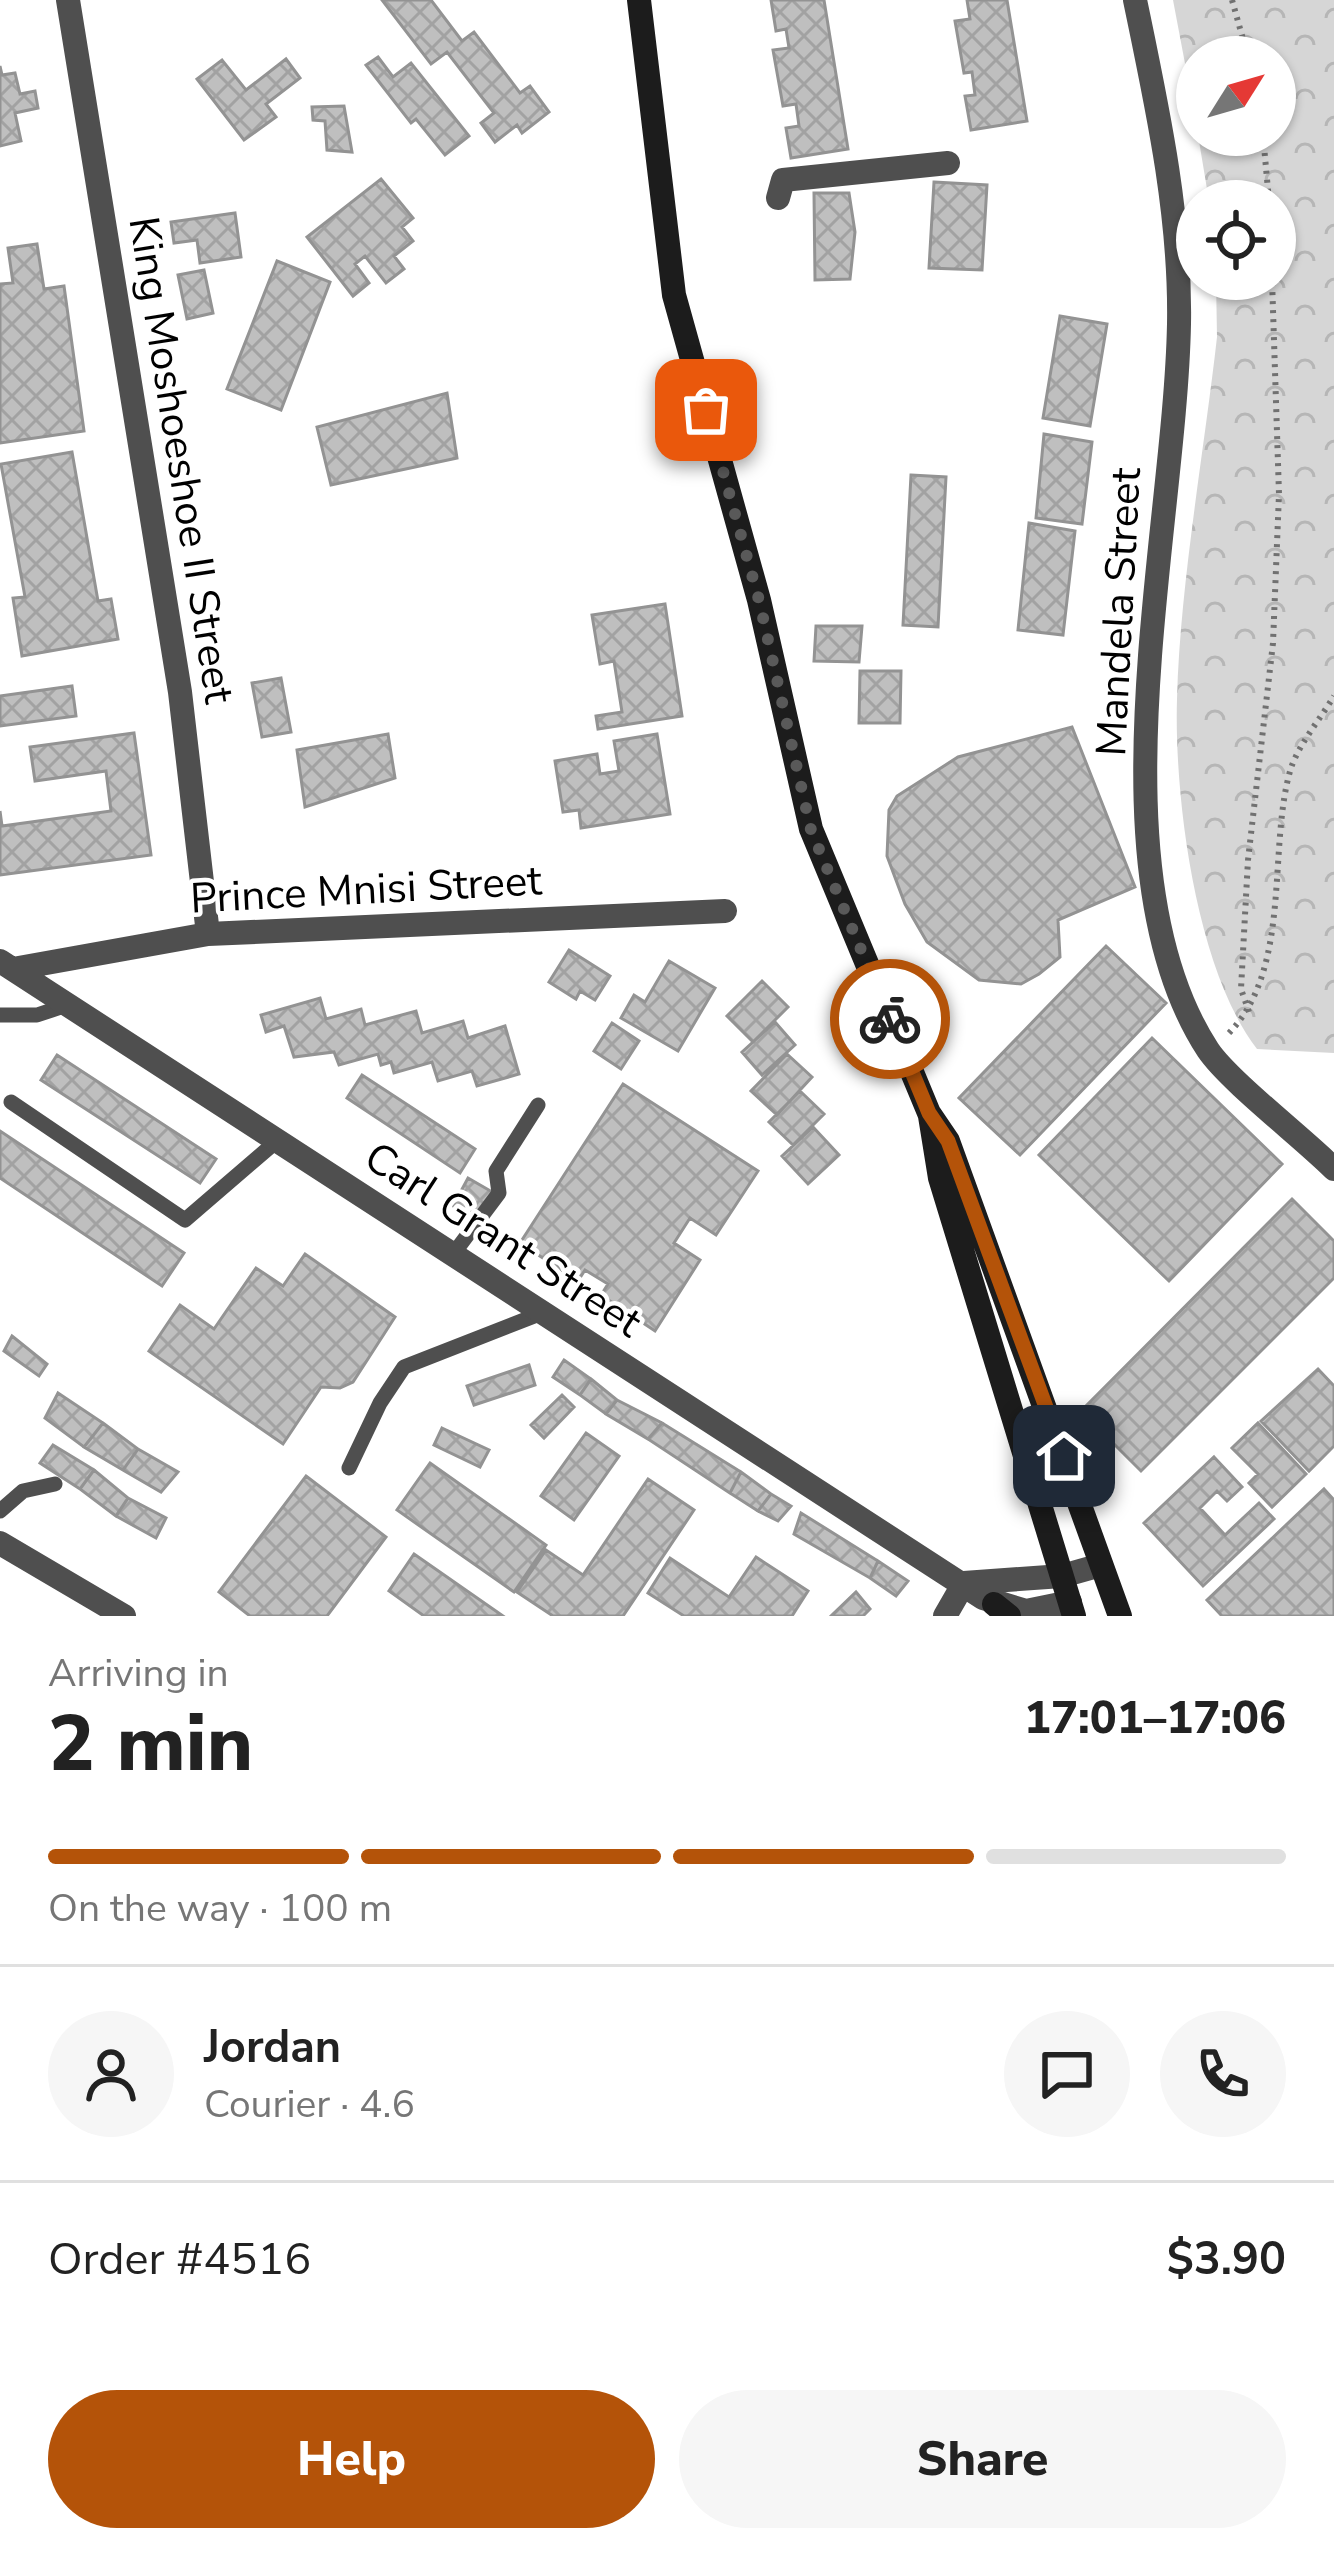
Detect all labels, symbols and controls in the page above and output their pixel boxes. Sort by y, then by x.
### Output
north arrow [1176,36,1296,156]
map controls [1176,36,1296,300]
button: locate [1176,180,1296,300]
street label: King Moshoeshoe II Street [114,213,248,708]
pin [655,359,757,461]
icon: bag [673,377,739,443]
street label: Mandela Street [1083,466,1155,758]
street label: Prince Mnisi Street [189,852,543,928]
courier [830,959,950,1079]
icon: bike [857,986,923,1052]
street label: Carl Grant Street [353,1129,653,1351]
pin [1013,1405,1115,1507]
icon: home [1031,1423,1097,1489]
text: Arriving in [48,1647,229,1700]
text: 17:01–17:06 [1024,1688,1286,1749]
text: 2 min [48,1691,253,1798]
text: On the way · 100 m [48,1882,392,1935]
button: person [48,2011,174,2137]
button: chat [1004,2011,1130,2137]
button: phone [1160,2011,1286,2137]
text: Jordan [204,2017,341,2078]
text: Courier · 4.6 [204,2078,415,2131]
text: Order #4516 [48,2229,311,2290]
text: $3.90 [1167,2229,1286,2290]
button: Help [48,2390,655,2528]
button: Share [679,2390,1286,2528]

